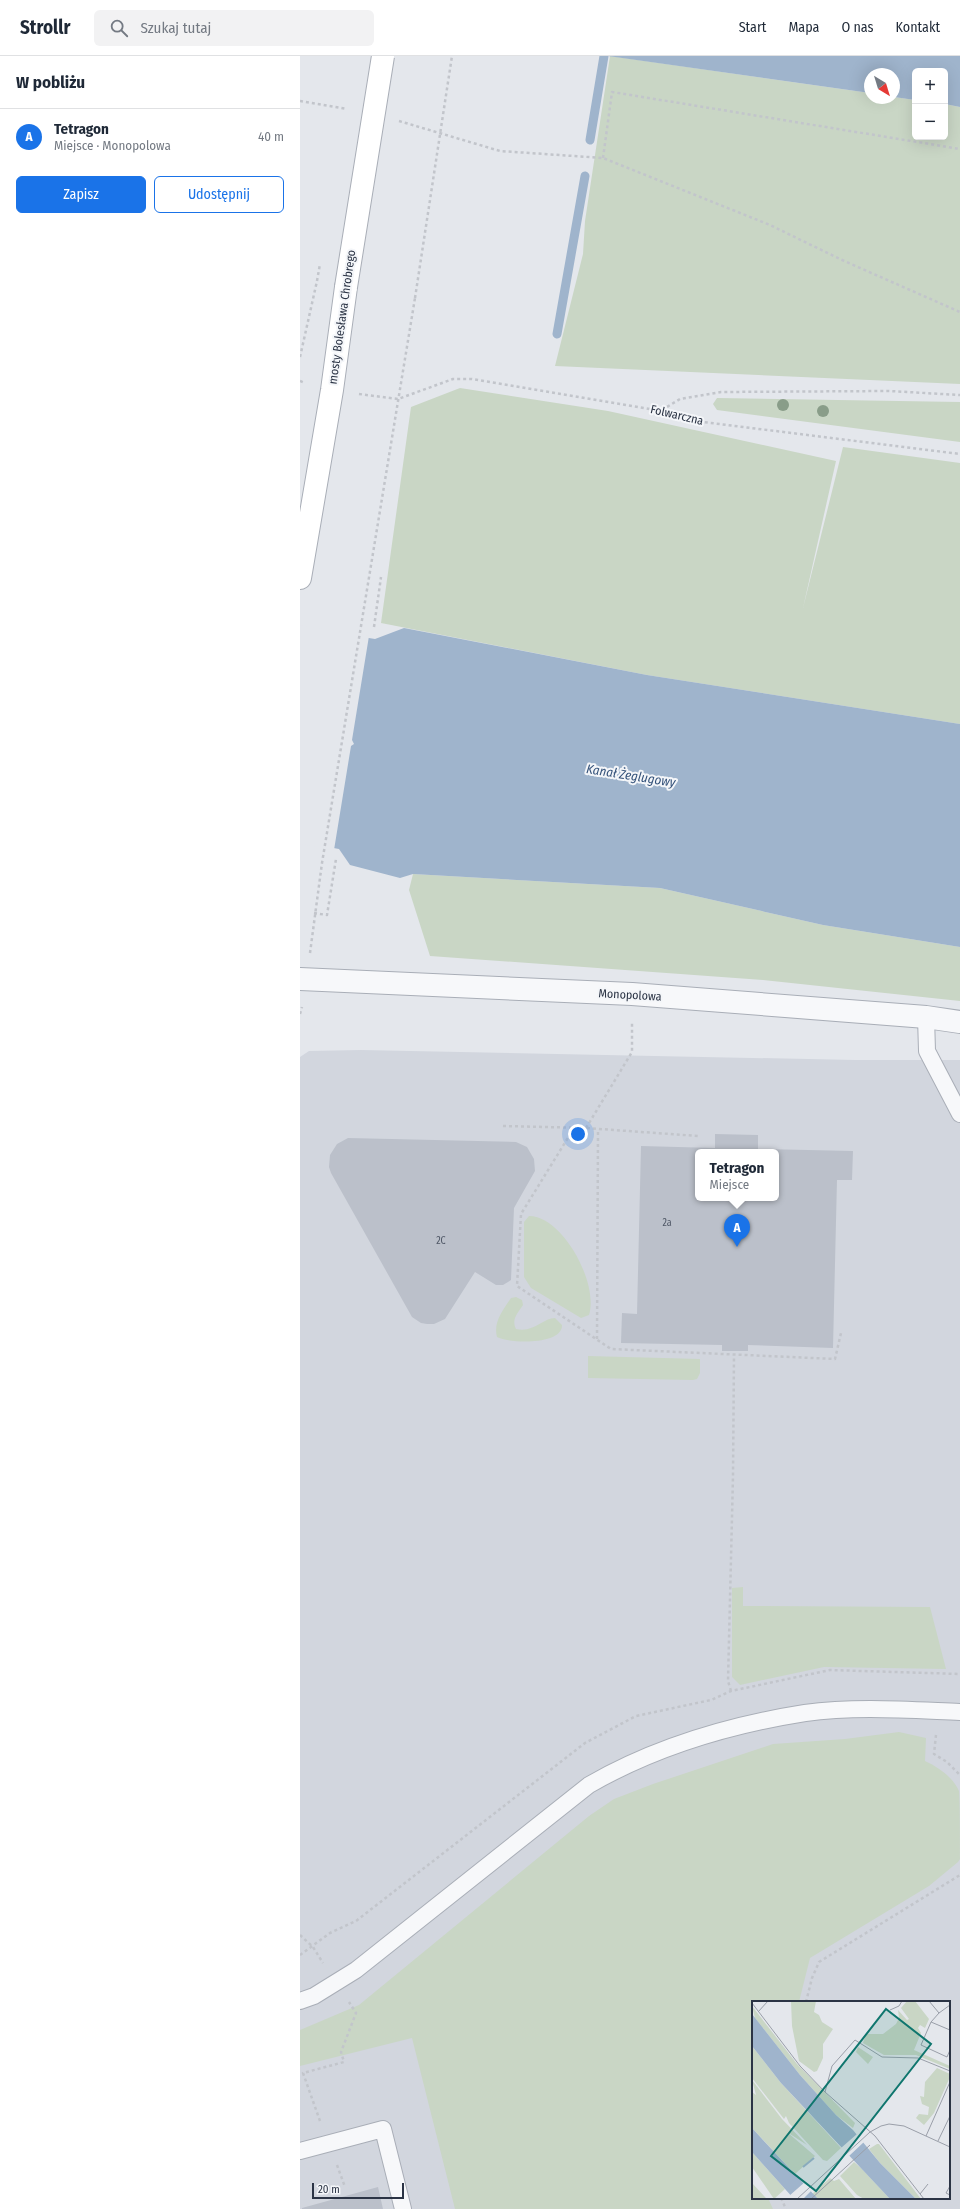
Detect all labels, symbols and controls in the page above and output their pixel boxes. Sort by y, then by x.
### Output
search box [94,10,374,46]
text: Strollr [20,16,70,39]
icon: search [108,17,130,39]
text: Szukaj tutaj [140,19,211,37]
text: Start [739,19,766,36]
text: Mapa [788,19,819,36]
text: O nas [841,19,874,36]
text: Kontakt [896,19,940,36]
north arrow [864,68,900,104]
map controls [912,68,948,140]
button: + [912,68,948,104]
text: W pobliżu [16,72,85,93]
button: − [912,104,948,140]
text: Tetragon [54,120,109,138]
text: A [25,129,33,144]
text: 40 m [258,129,284,144]
text: Miejsce · Monopolowa [54,138,171,153]
button: Zapisz [16,176,146,213]
button: Udostępnij [154,176,284,213]
street label: mosty Bolesława Chrobrego [326,249,358,385]
street label: Folwarczna [649,402,705,428]
water label: Kanał Żeglugowy [585,761,678,790]
street label: Monopolowa [598,986,662,1004]
your location [568,1124,588,1144]
popup [695,1149,779,1201]
text: Tetragon [710,1159,764,1177]
text: Miejsce [710,1177,749,1192]
pin: A [724,1214,750,1247]
house number: 2a [662,1217,672,1229]
house number: 2C [436,1235,446,1247]
inset map [752,2001,950,2199]
scale bar [312,2181,404,2200]
text: 20 m [318,2183,340,2196]

